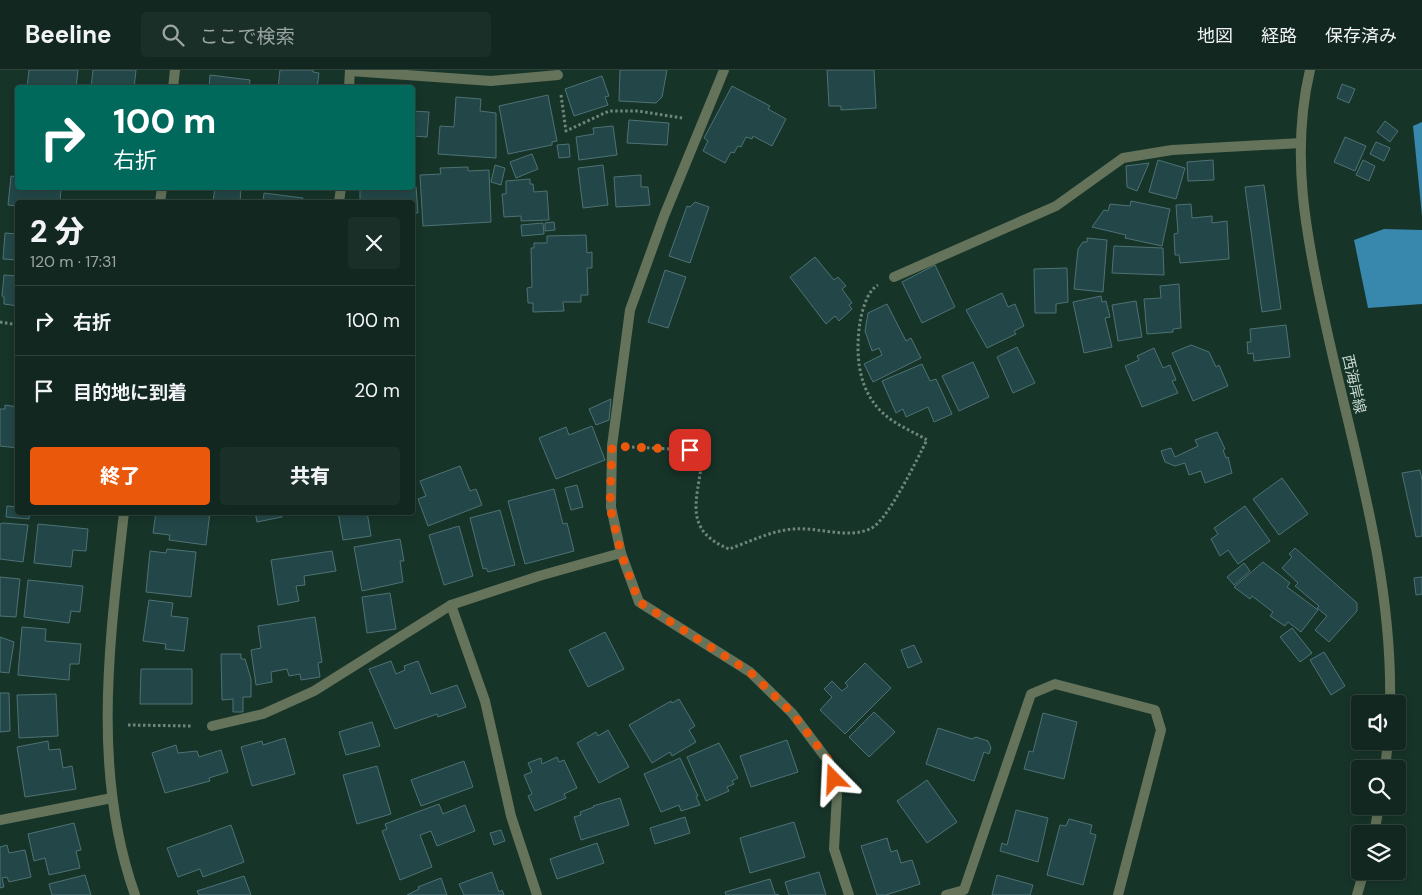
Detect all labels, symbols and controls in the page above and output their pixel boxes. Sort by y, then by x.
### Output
search box [141,12,491,57]
text: Beeline [25,19,111,50]
icon: search [159,21,187,49]
text: ここで検索 [199,24,294,49]
text: 地図 [1197,24,1233,48]
text: 経路 [1261,24,1297,48]
text: 保存済み [1325,24,1397,48]
text: 100 m [113,98,216,144]
icon: right [30,105,95,170]
text: 右折 [113,146,157,175]
text: 2 分 [30,212,84,251]
button: close [348,217,400,269]
text: 120 m · 17:31 [30,251,116,272]
icon: right [30,307,58,335]
text: 100 m [346,308,400,333]
text: 右折 [73,310,111,335]
street label: 西海岸線 [1338,353,1370,415]
icon: arrive [30,377,58,405]
text: 20 m [354,378,400,403]
text: 目的地に到着 [73,380,187,405]
pin [669,429,711,471]
icon: arrive [676,436,704,464]
button: 終了 [30,447,210,505]
button: 共有 [220,447,400,505]
map controls [1351,695,1406,880]
button: sound [1351,695,1406,750]
position arrow [807,752,859,804]
button: search [1351,760,1406,815]
button: layers [1351,825,1406,880]

